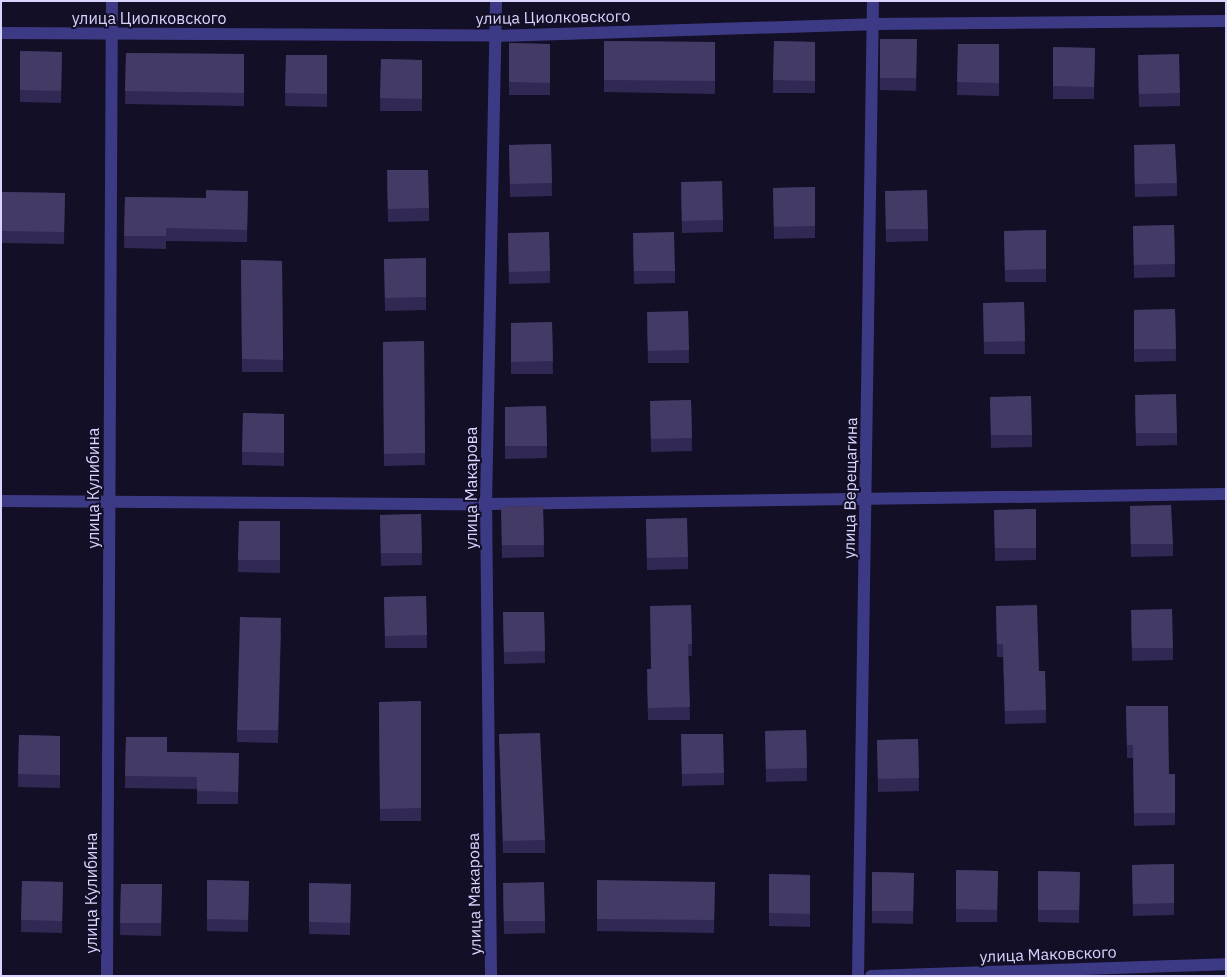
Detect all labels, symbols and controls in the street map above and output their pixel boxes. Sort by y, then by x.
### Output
street label: улица Циолковского [475,6,631,28]
street label: улица Циолковского [72,8,226,28]
street label: улица Верещагина [839,417,861,559]
street label: улица Макарова [461,427,481,549]
street label: улица Кулибина [83,428,103,548]
street label: улица Кулибина [81,833,101,953]
street label: улица Макарова [463,833,485,955]
street label: улица Маковского [979,942,1117,966]

